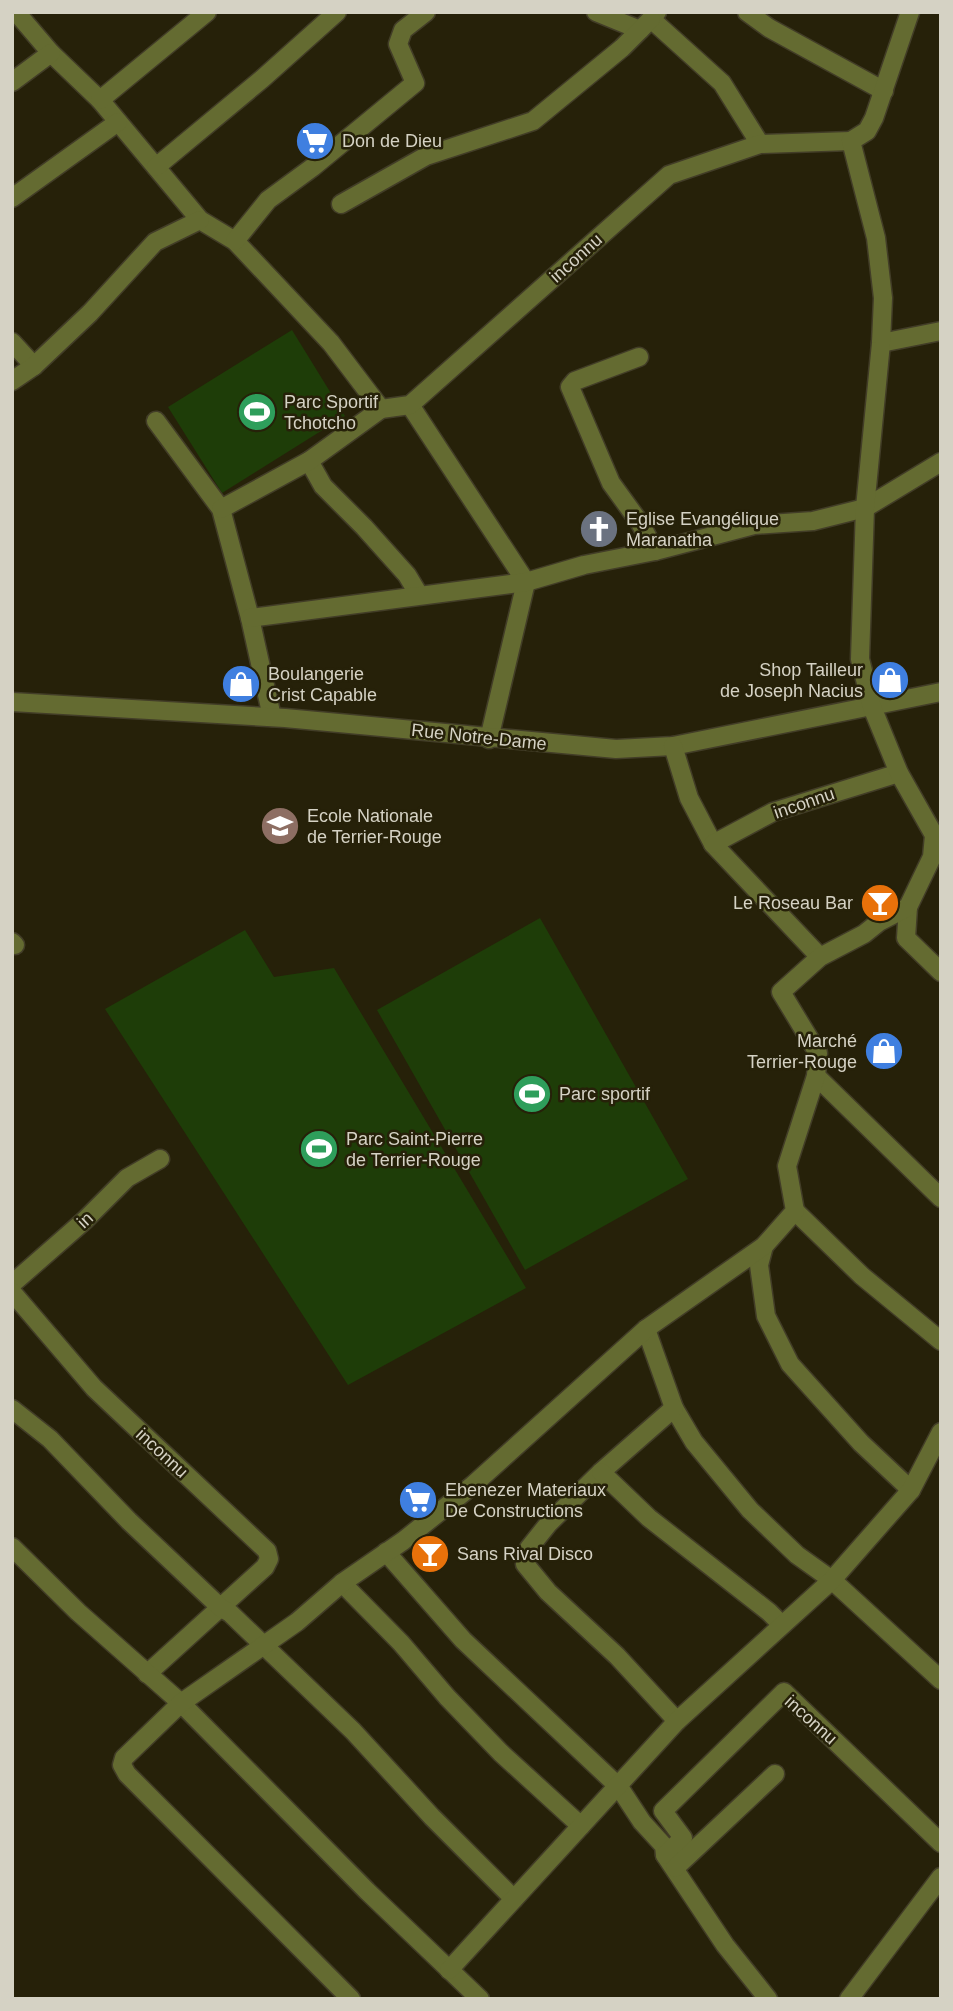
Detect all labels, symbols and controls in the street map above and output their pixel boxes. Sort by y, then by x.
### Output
supermarket icon: Don de Dieu [294,120,336,162]
place label: Don de Dieu [342,131,442,151]
street label: inconnu [546,229,606,287]
sports icon: Parc Sportif Tchotcho [236,391,278,433]
place label: Parc Sportif Tchotcho [284,392,379,433]
church icon: Eglise Evangélique Maranatha [578,508,620,550]
place label: Eglise Evangélique Maranatha [626,509,779,550]
shop icon: Shop Tailleur de Joseph Nacius [869,659,911,701]
place label: Shop Tailleur de Joseph Nacius [720,660,863,701]
shop icon: Boulangerie Crist Capable [220,663,262,705]
place label: Boulangerie Crist Capable [268,664,377,705]
street label: Rue Notre-Dame [410,720,548,754]
street label: inconnu [771,783,837,823]
school or university icon: Ecole Nationale de Terrier-Rouge [259,805,301,847]
place label: Ecole Nationale de Terrier-Rouge [307,806,442,847]
bar icon: Le Roseau Bar [859,882,901,924]
place label: Le Roseau Bar [733,893,853,913]
shop icon: Marché Terrier-Rouge [863,1030,905,1072]
place label: Marché Terrier-Rouge [747,1031,857,1072]
sports icon: Parc sportif [511,1073,553,1115]
place label: Parc sportif [559,1084,651,1104]
sports icon: Parc Saint-Pierre de Terrier-Rouge [298,1128,340,1170]
place label: Parc Saint-Pierre de Terrier-Rouge [346,1129,483,1170]
street label: in [73,1208,97,1232]
street label: inconnu [132,1424,192,1482]
supermarket icon: Ebenezer Materiaux De Constructions [397,1479,439,1521]
place label: Ebenezer Materiaux De Constructions [445,1480,606,1521]
bar icon: Sans Rival Disco [409,1533,451,1575]
place label: Sans Rival Disco [457,1544,593,1564]
street label: inconnu [781,1691,841,1749]

